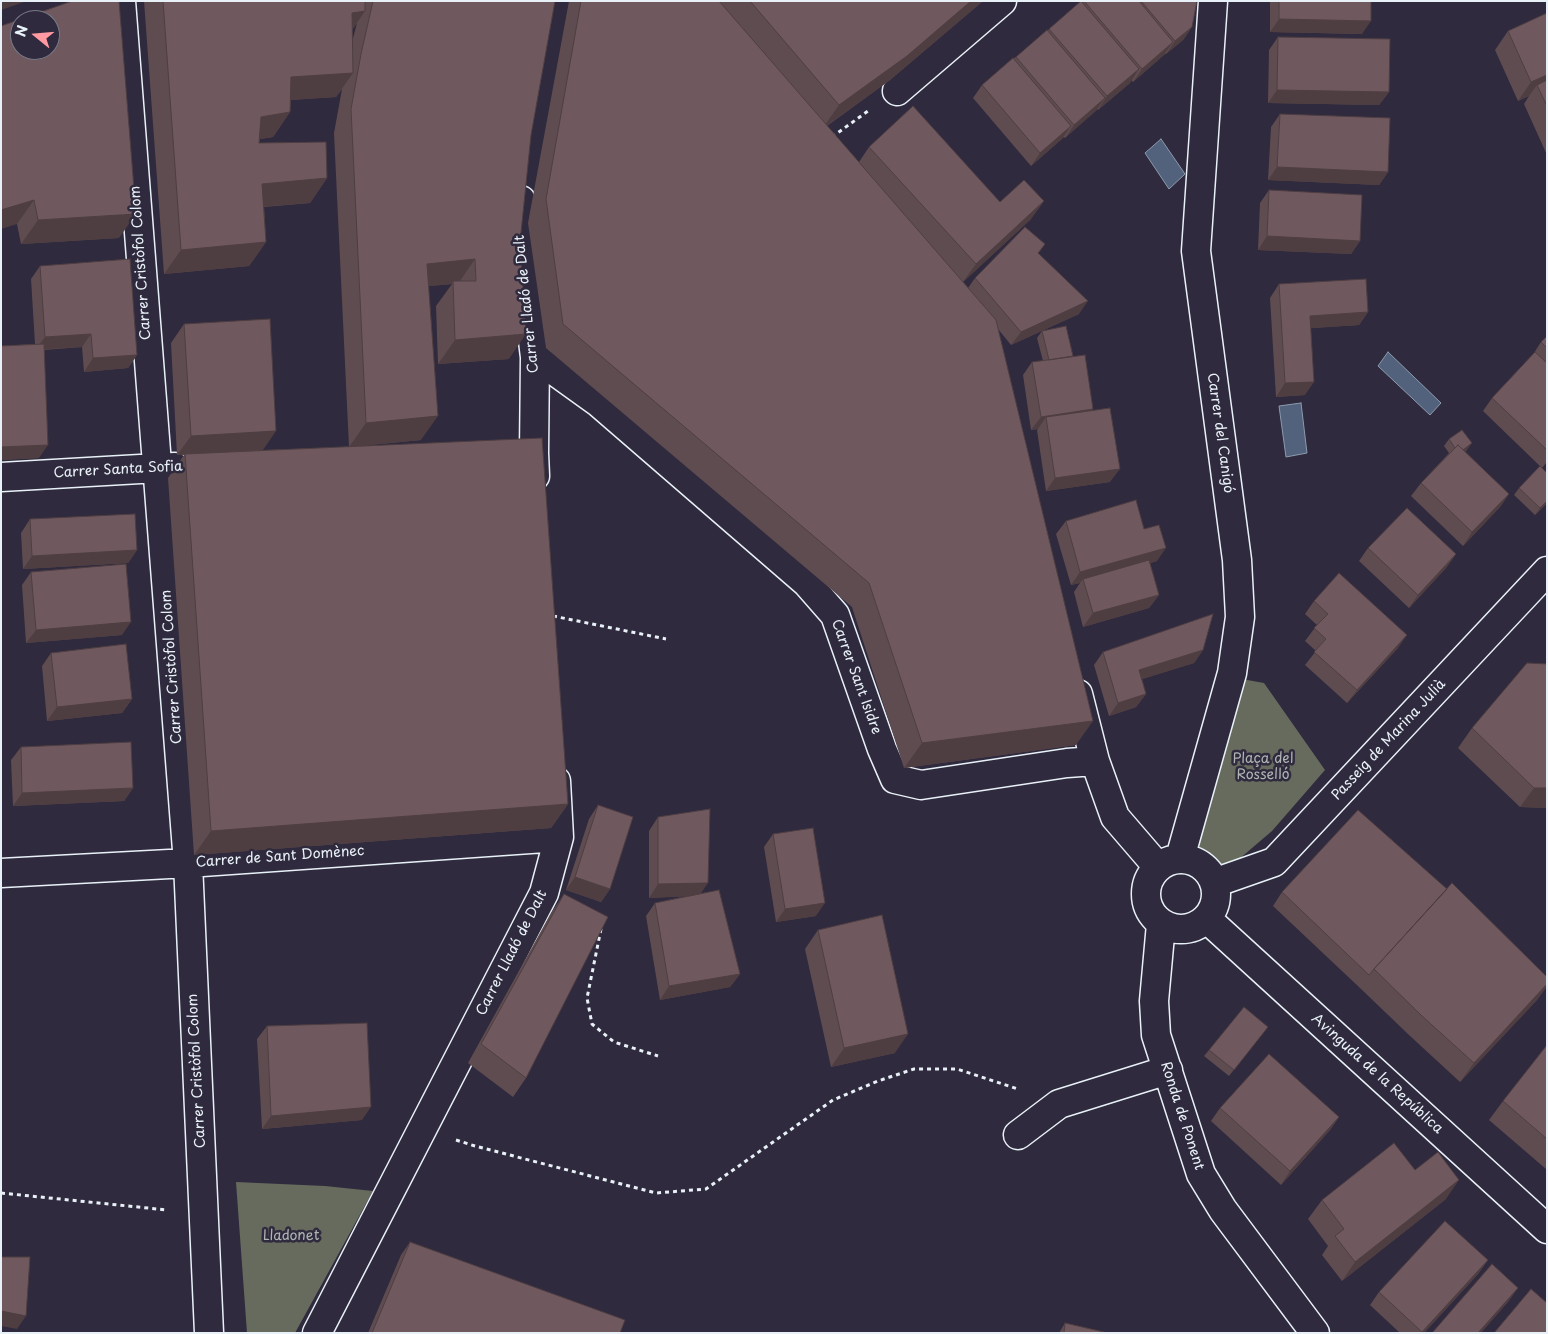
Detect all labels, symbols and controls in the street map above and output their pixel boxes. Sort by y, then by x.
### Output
north arrow [10,10,60,60]
text: N [9,22,33,39]
street label: Carrer Cristòfol Colom [127,185,155,341]
street label: Carrer Lladó de Dalt [511,234,543,374]
street label: Carrer del Canigó [1203,372,1237,494]
street label: Carrer Santa Sofia [53,458,183,482]
street label: Carrer Cristòfol Colom [158,589,186,745]
street label: Carrer Sant Isidre [827,617,885,737]
street label: Passeig de Marina Julià [1329,676,1449,804]
park label: Plaça del Rosselló [1233,751,1293,784]
street label: Carrer de Sant Domènec [195,843,365,871]
street label: Carrer Lladó de Dalt [473,887,551,1019]
street label: Carrer Cristòfol Colom [185,993,209,1149]
street label: Avinguda de la República [1308,1010,1446,1138]
street label: Ronda de Ponent [1157,1060,1207,1172]
park label: Lladonet [263,1228,319,1244]

